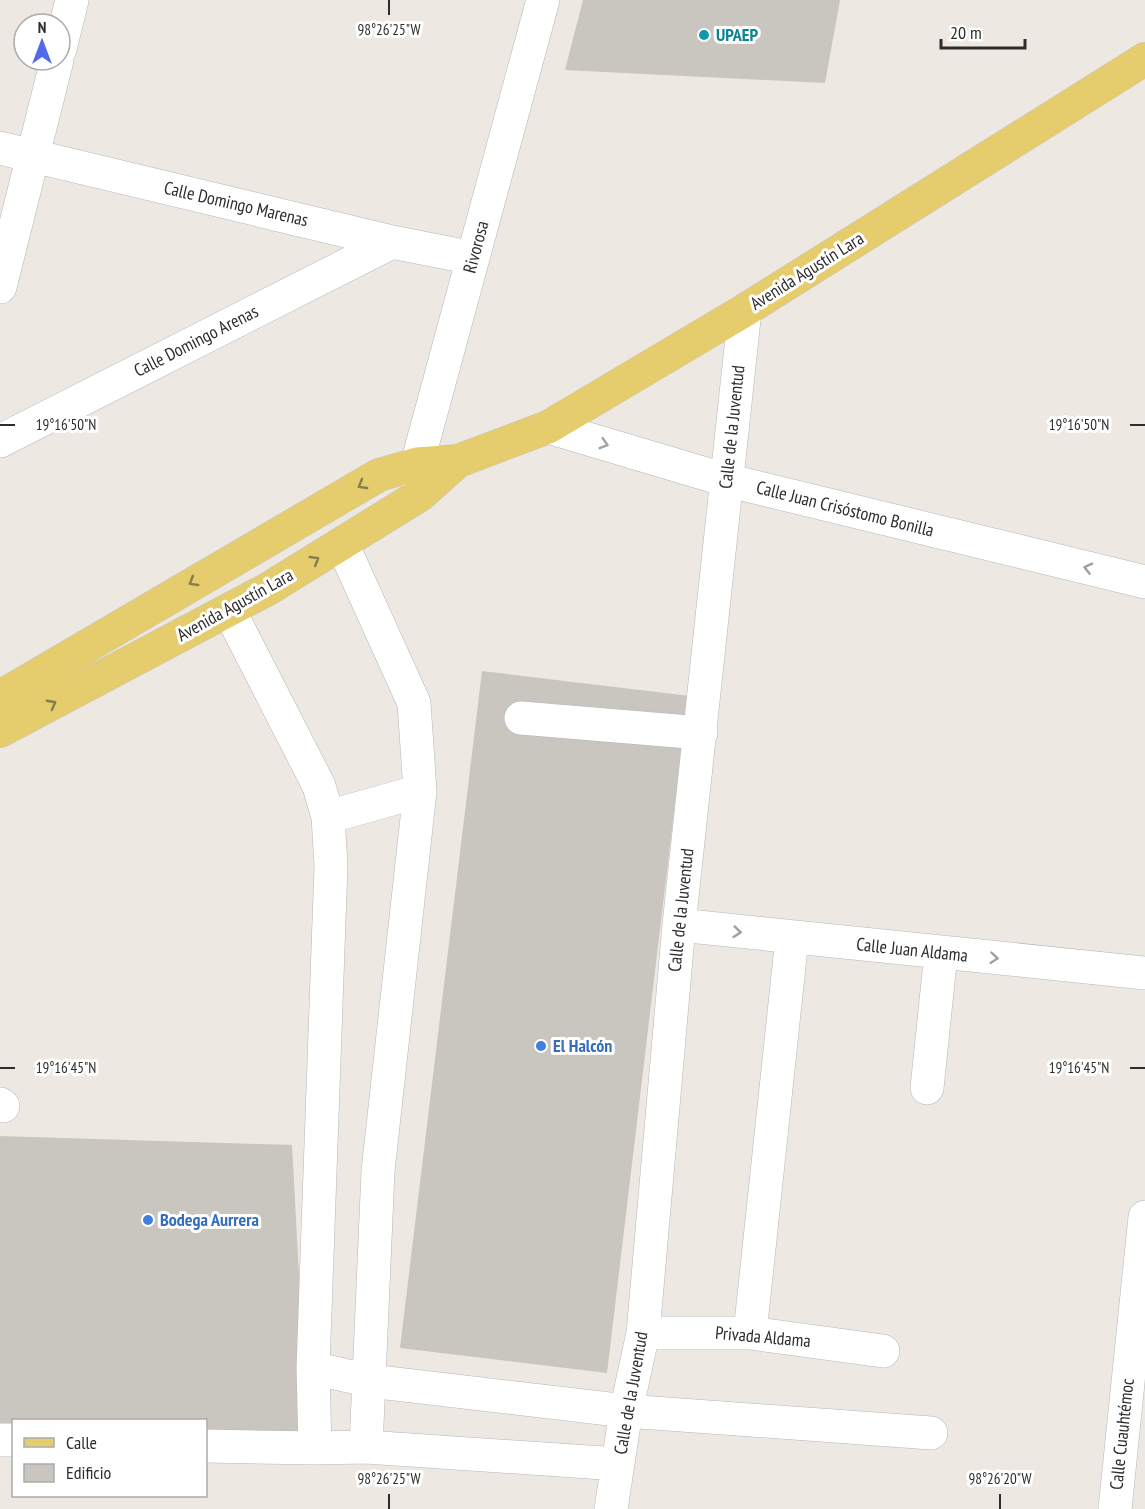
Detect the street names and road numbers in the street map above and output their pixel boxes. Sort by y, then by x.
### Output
street label: Calle Domingo Marenas [162,176,310,231]
street label: Rivorosa [458,218,494,276]
street label: Avenida Agustín Lara [746,226,868,315]
street label: Calle Domingo Arenas [130,299,262,382]
street label: Calle de la Juventud [714,364,749,490]
street label: Calle Juan Crisóstomo Bonilla [754,475,936,542]
street label: Avenida Agustín Lara [172,563,297,646]
street label: Calle de la Juventud [663,847,698,973]
street label: Calle Juan Aldama [855,932,969,967]
street label: Privada Aldama [714,1321,812,1352]
street label: Calle de la Juventud [608,1330,653,1456]
street label: Calle Cuauhtémoc [1104,1377,1139,1491]

